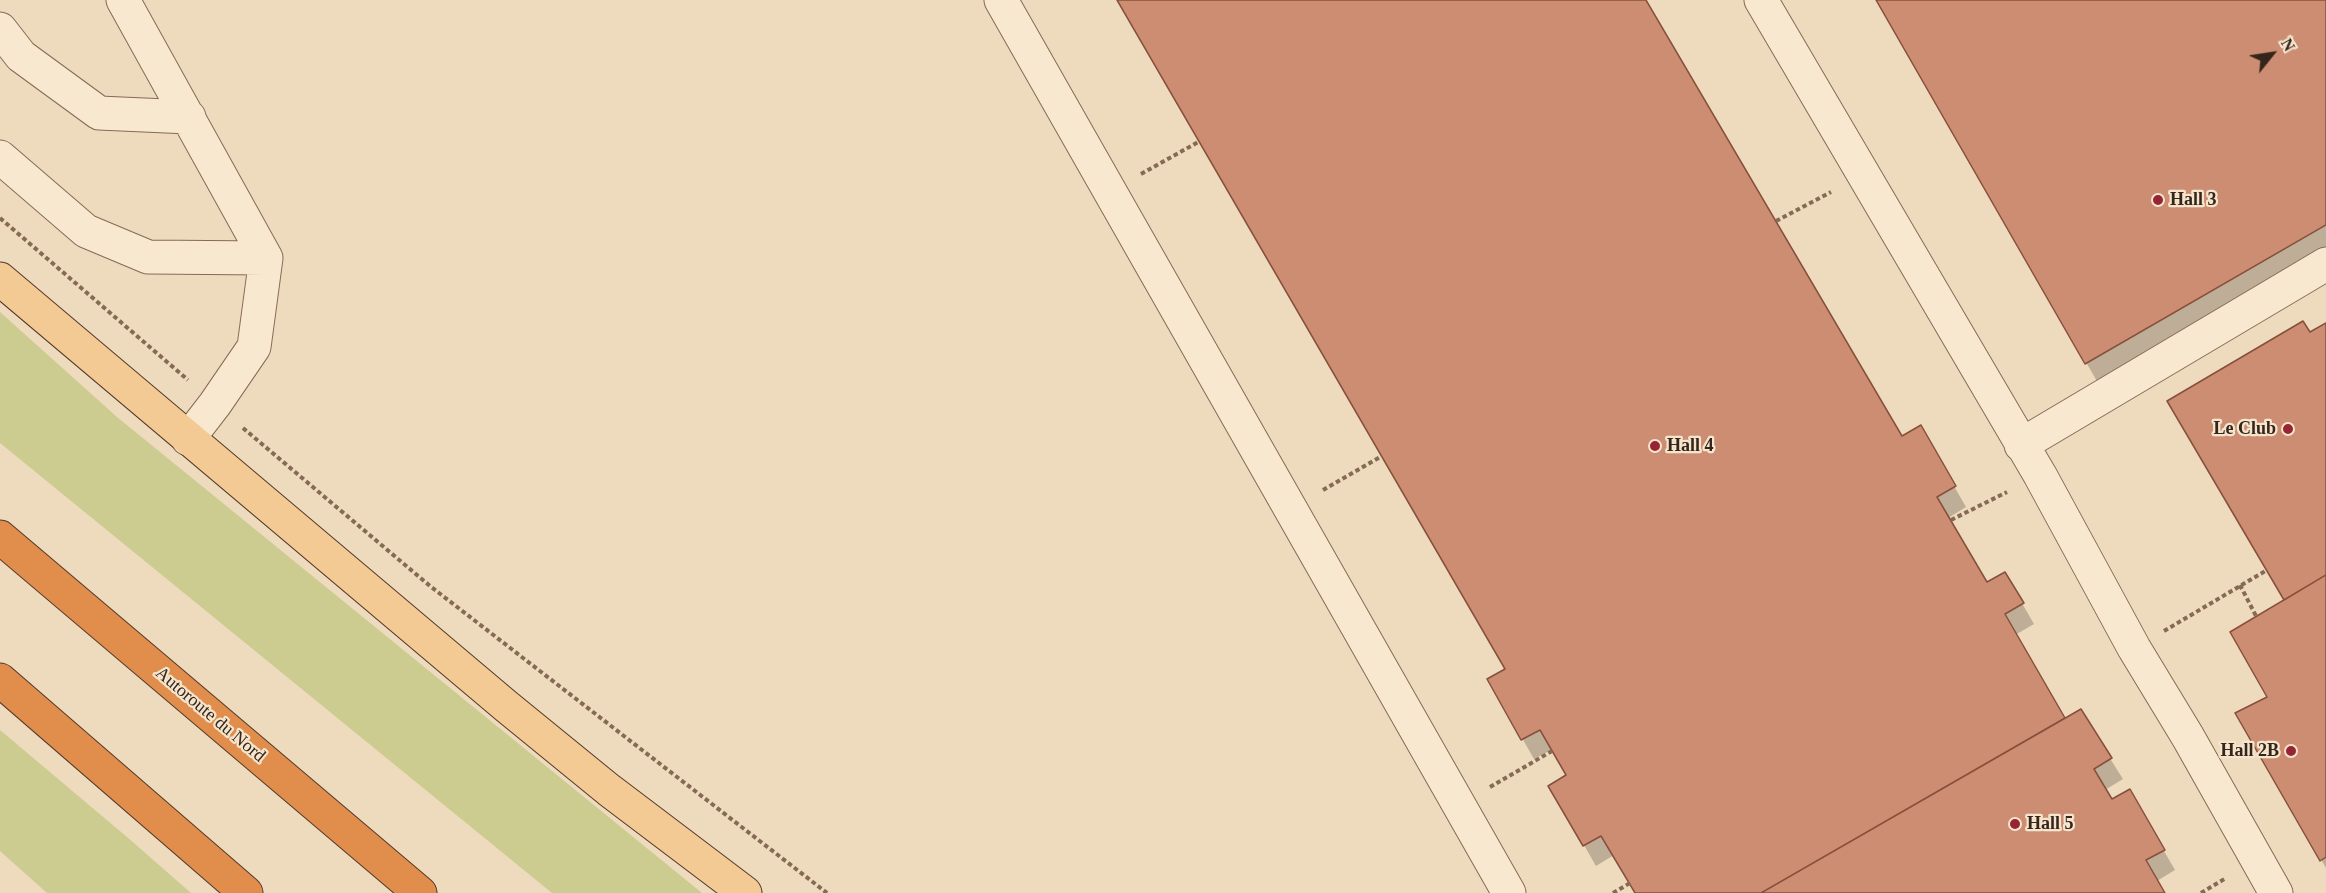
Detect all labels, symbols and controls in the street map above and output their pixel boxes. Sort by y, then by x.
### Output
north arrow [2242,24,2302,84]
text: N [2278,35,2298,54]
place label: Hall 3 [2170,189,2217,211]
marker: Hall 3 [2151,193,2165,207]
place label: Le Club [2213,418,2276,440]
marker: Le Club [2281,422,2295,436]
place label: Hall 4 [1667,435,1714,457]
marker: Hall 4 [1648,439,1662,453]
street label: Autoroute du Nord [151,663,269,767]
place label: Hall 2B [2220,740,2279,762]
marker: Hall 2B [2284,744,2298,758]
place label: Hall 5 [2027,813,2074,835]
marker: Hall 5 [2008,817,2022,831]

